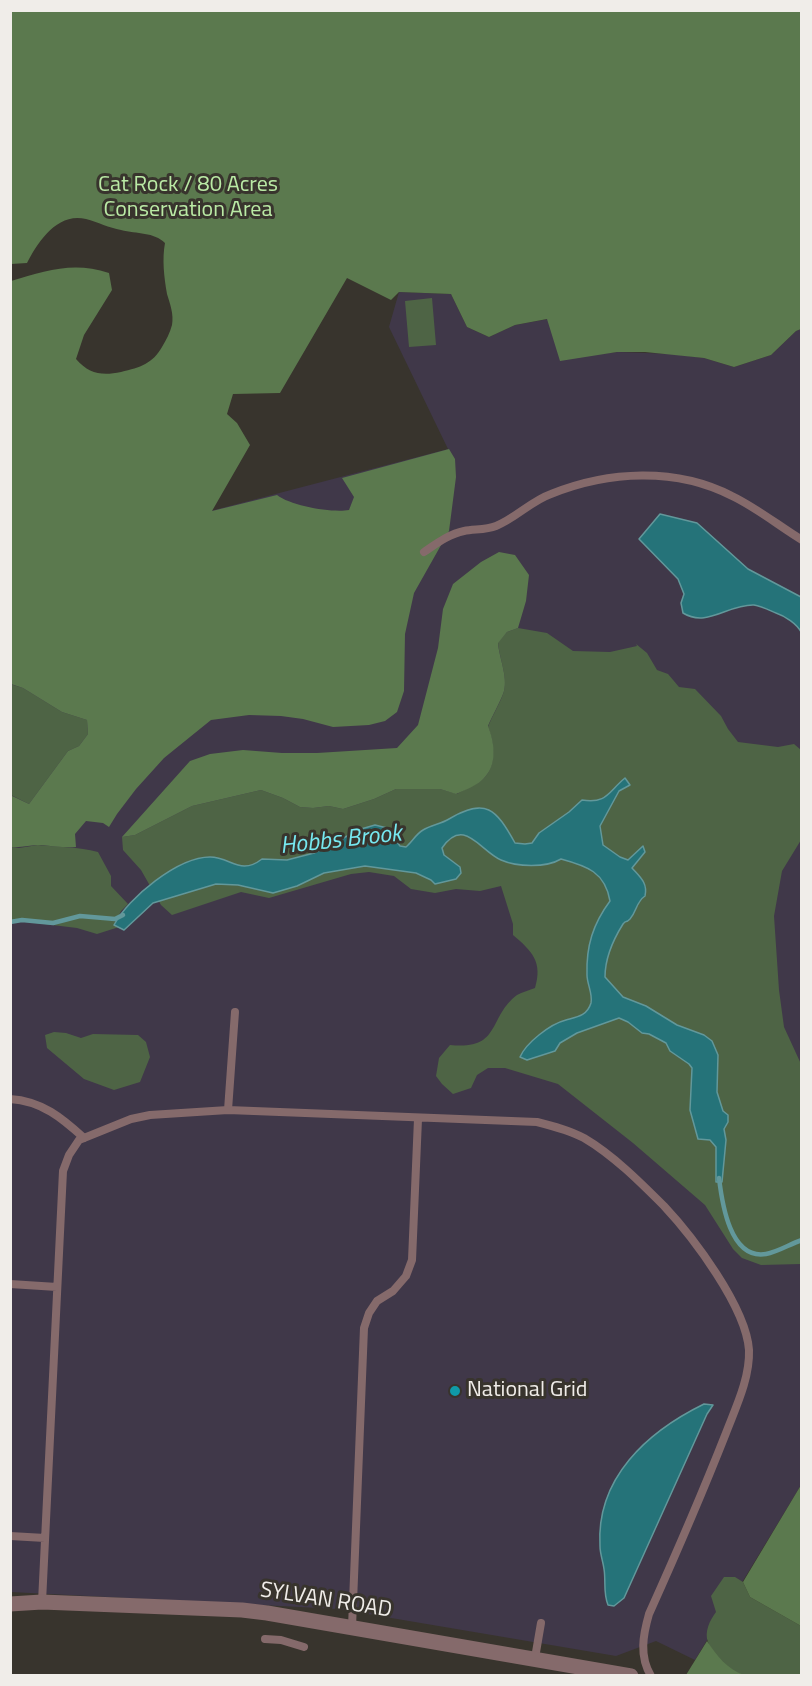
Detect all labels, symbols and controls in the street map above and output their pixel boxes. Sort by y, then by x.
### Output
park label: Cat Rock / 80 Acres Conservation Area [98,173,278,224]
water label: Hobbs Brook [279,820,403,862]
place label: National Grid [467,1378,587,1404]
marker: National Grid [448,1384,462,1398]
street label: SYLVAN ROAD [258,1578,394,1624]

